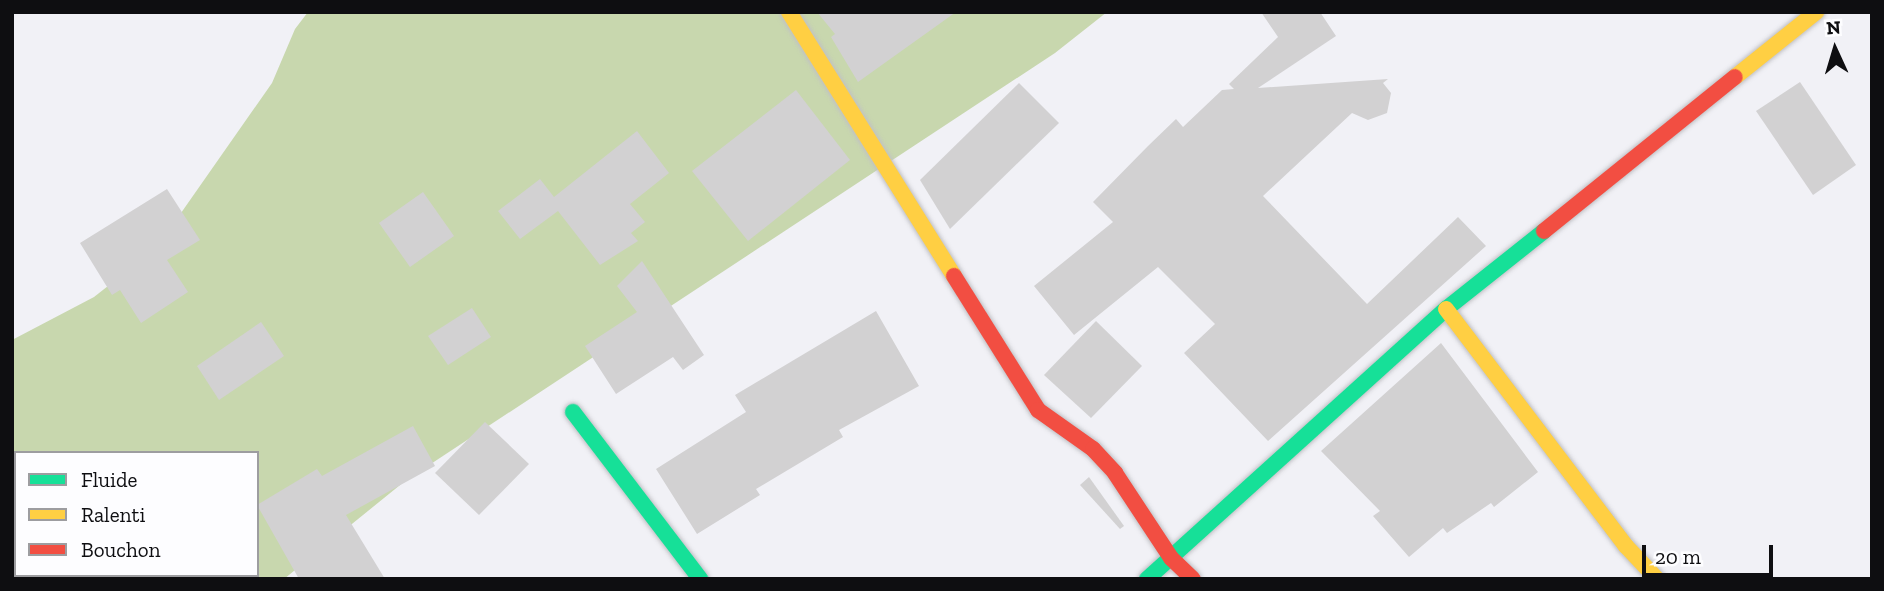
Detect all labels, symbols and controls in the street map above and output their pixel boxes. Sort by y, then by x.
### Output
north arrow [1800,14,1870,84]
text: N [1825,16,1842,40]
legend [14,451,259,577]
text: Fluide [81,467,137,492]
text: Ralenti [81,502,145,527]
scale bar [1646,532,1777,576]
text: Bouchon [81,537,161,562]
text: 20 m [1655,544,1701,569]

